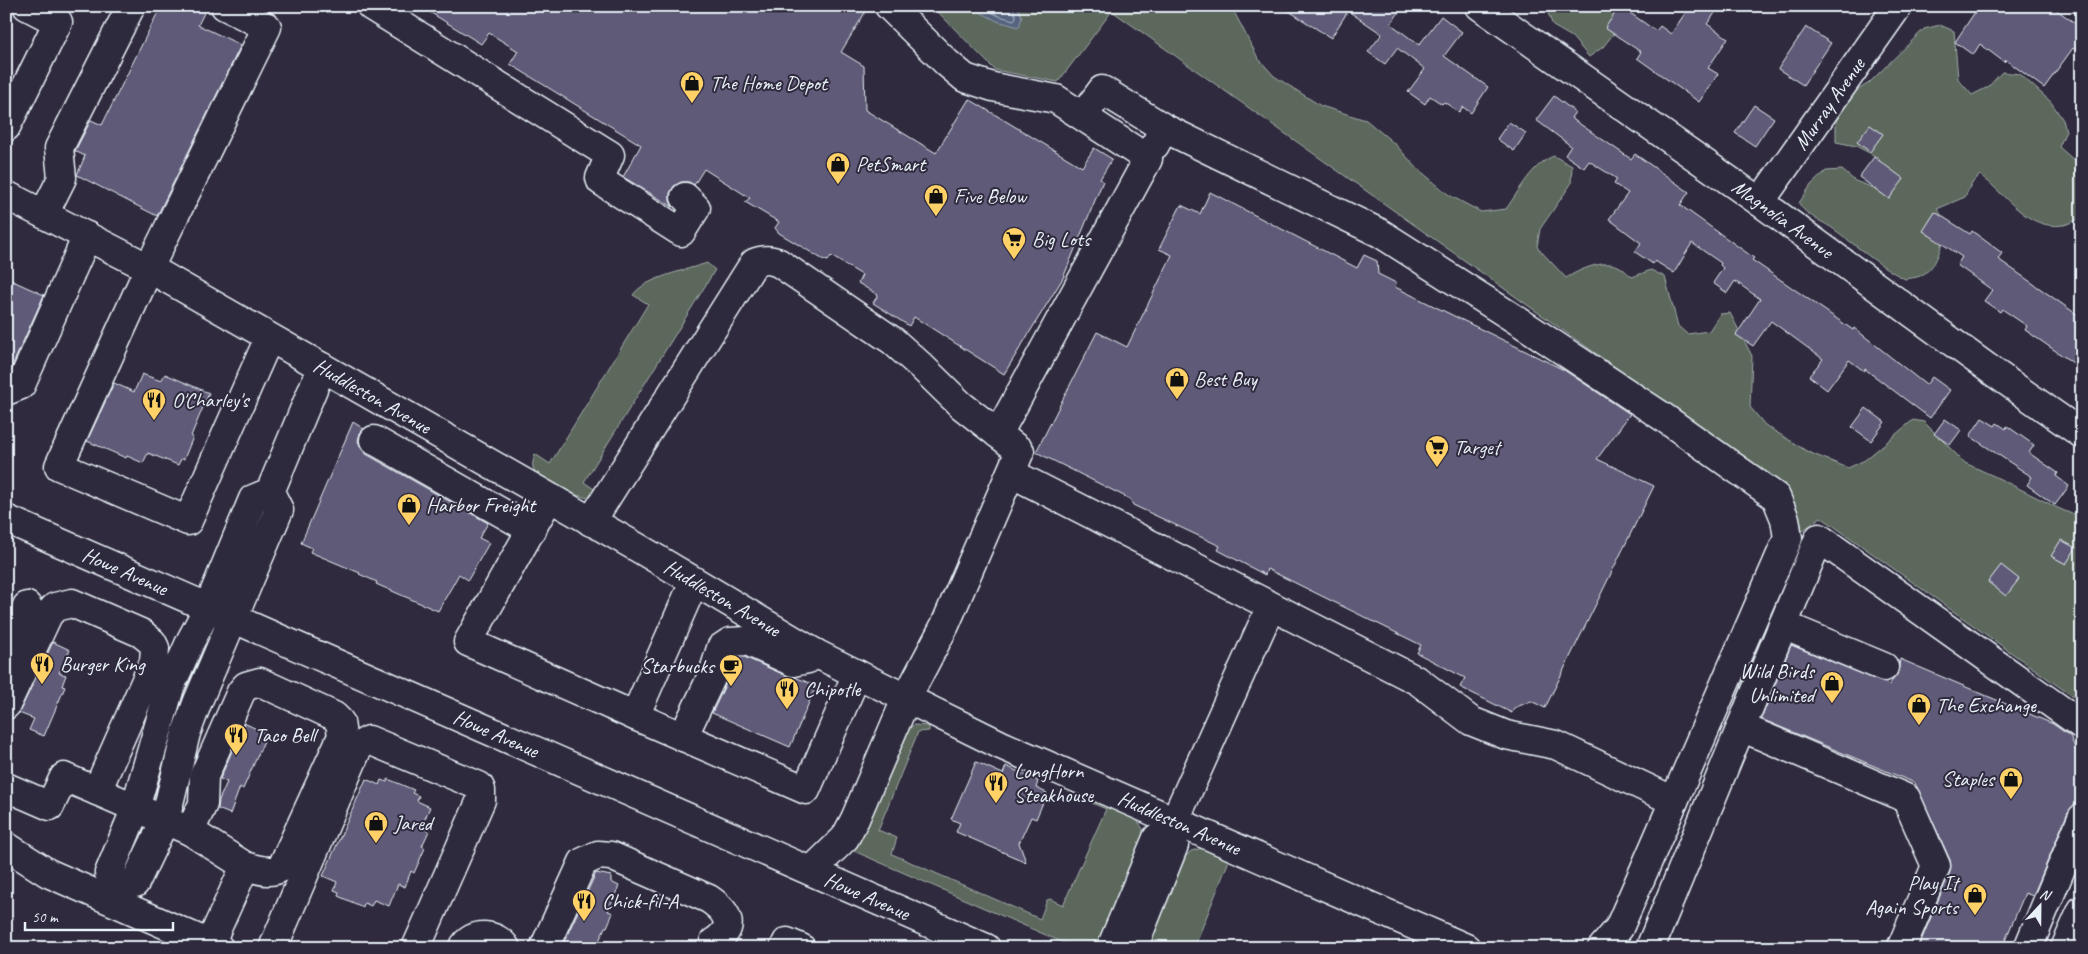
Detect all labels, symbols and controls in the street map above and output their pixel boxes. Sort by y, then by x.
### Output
street label: Murray Avenue [1788,52,1871,155]
shop icon: The Home Depot [679,70,705,104]
place label: The Home Depot [710,70,829,96]
shop icon: PetSmart [825,151,851,185]
place label: PetSmart [856,151,927,177]
street label: Magnolia Avenue [1727,173,1840,265]
shop icon: Five Below [923,183,949,217]
place label: Five Below [954,183,1028,209]
supermarket icon: Big Lots [1001,226,1027,260]
place label: Big Lots [1032,226,1092,252]
street label: Huddleston Avenue [309,352,437,440]
shop icon: Best Buy [1164,366,1190,400]
place label: Best Buy [1194,366,1258,392]
restaurant icon: O'Charley's [141,387,167,421]
place label: O'Charley's [172,387,250,413]
supermarket icon: Target [1424,434,1450,468]
place label: Target [1454,434,1503,460]
shop icon: Harbor Freight [396,492,422,526]
place label: Harbor Freight [426,492,537,518]
street label: Howe Avenue [79,541,173,602]
street label: Huddleston Avenue [659,553,786,643]
restaurant icon: Burger King [29,651,55,685]
place label: Burger King [60,651,146,677]
place label: Starbucks [641,653,716,679]
cafe icon: Starbucks [718,653,744,687]
place label: Wild Birds Unlimited [1740,658,1818,708]
shop icon: Wild Birds Unlimited [1819,670,1845,704]
restaurant icon: Chipotle [774,676,800,710]
place label: Chipotle [804,676,861,702]
shop icon: The Exchange [1906,692,1932,726]
place label: The Exchange [1936,692,2037,718]
street label: Howe Avenue [450,704,544,764]
restaurant icon: Taco Bell [223,722,249,756]
place label: Taco Bell [254,722,319,748]
place label: LongHorn Steakhouse [1014,758,1094,808]
place label: Staples [1942,766,1996,792]
shop icon: Staples [1998,766,2024,800]
restaurant icon: LongHorn Steakhouse [983,770,1009,804]
street label: Huddleston Avenue [1114,785,1246,861]
shop icon: Jared [363,810,389,844]
place label: Jared [393,810,436,836]
street label: Howe Avenue [821,866,915,926]
place label: Play It Again Sports [1865,870,1961,920]
shop icon: Play It Again Sports [1962,882,1988,916]
north arrow [2016,882,2066,932]
text: N [2037,885,2054,905]
restaurant icon: Chick-fil-A [571,888,597,922]
place label: Chick-fil-A [602,888,679,914]
scale bar [25,899,172,931]
text: 50 m [32,908,59,927]

